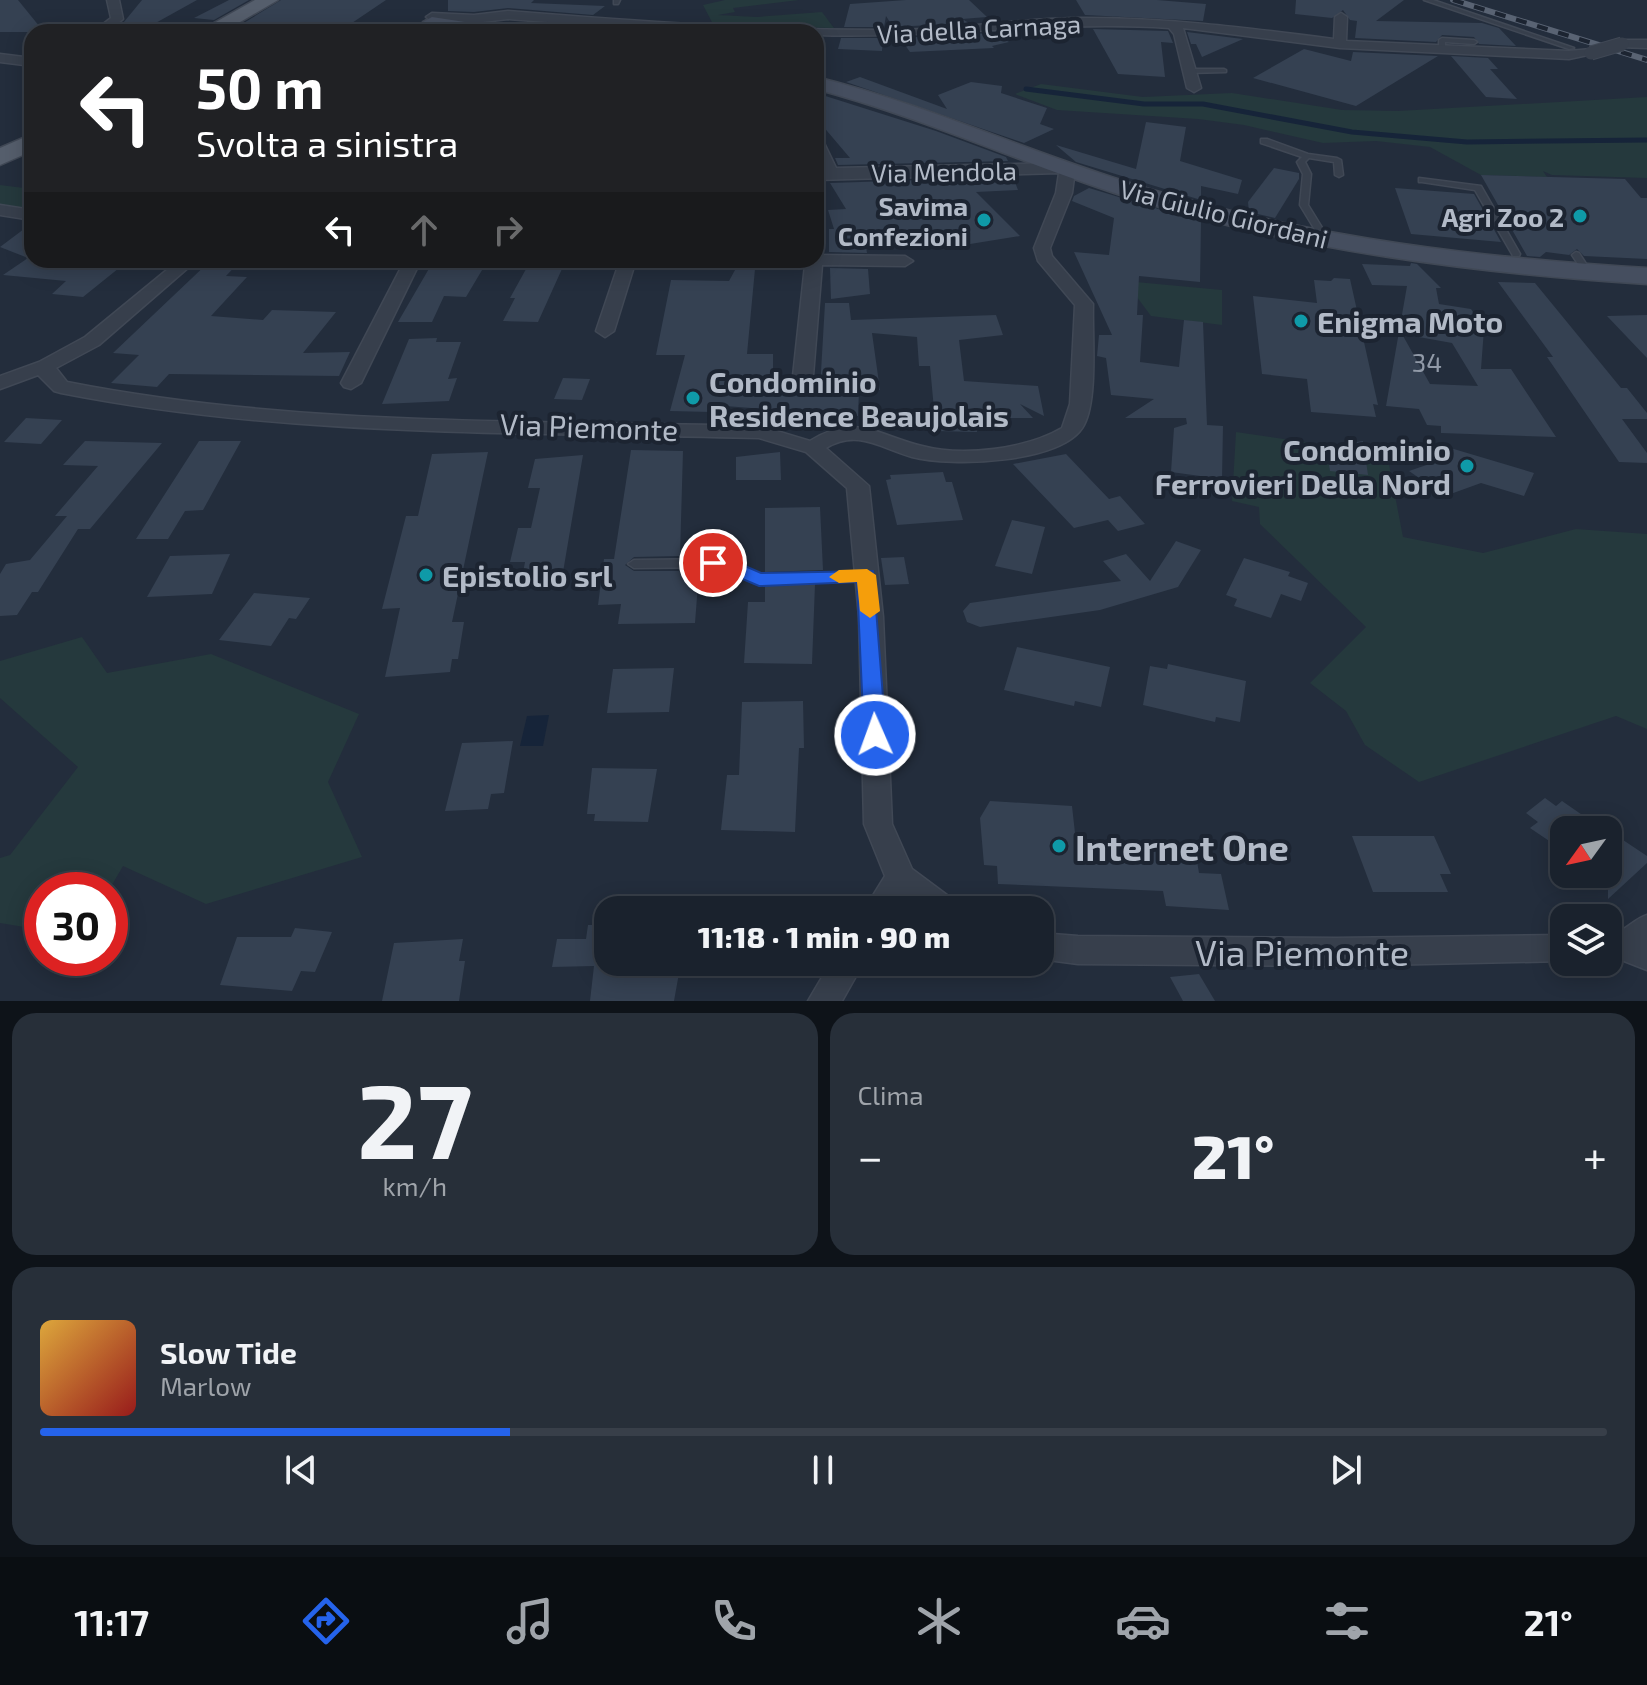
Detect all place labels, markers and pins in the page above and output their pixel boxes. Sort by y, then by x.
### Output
place label: Savima Confezioni [838,190,968,251]
place label: Agri Zoo 2 [1441,201,1564,232]
marker: Agri Zoo 2 [1571,207,1589,225]
marker: Savima Confezioni [975,211,993,229]
place label: Enigma Moto [1317,303,1503,339]
marker: Enigma Moto [1292,312,1310,330]
place label: Condominio Residence Beaujolais [709,363,1009,433]
marker: Condominio Residence Beaujolais [684,389,702,407]
place label: Condominio Ferrovieri Della Nord [1155,431,1451,501]
marker: Condominio Ferrovieri Della Nord [1458,457,1476,475]
pin [679,529,747,597]
place label: Epistolio srl [442,557,613,593]
marker: Epistolio srl [417,566,435,584]
place label: Internet One [1075,825,1289,868]
marker: Internet One [1050,837,1068,855]

